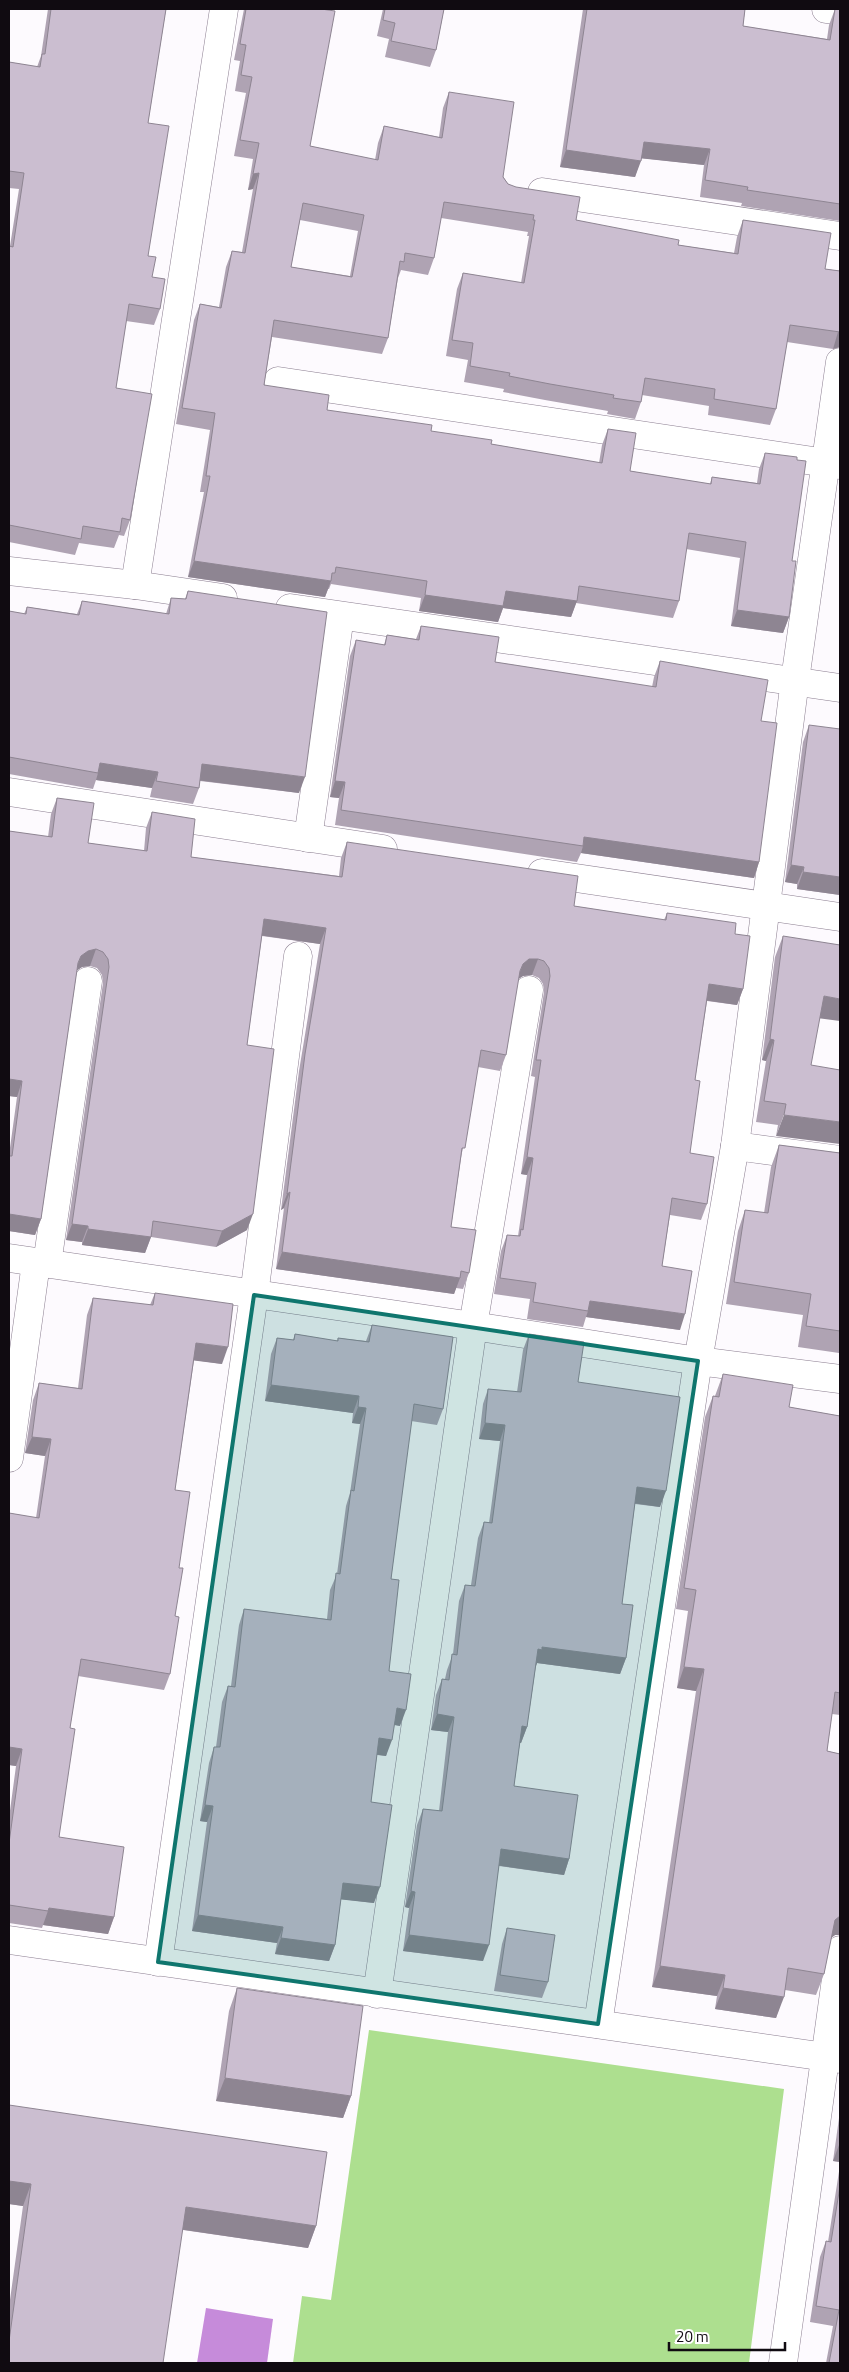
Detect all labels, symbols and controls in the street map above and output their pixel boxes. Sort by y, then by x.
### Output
scale bar [669,2320,785,2352]
text: 20 m [676,2325,709,2348]

